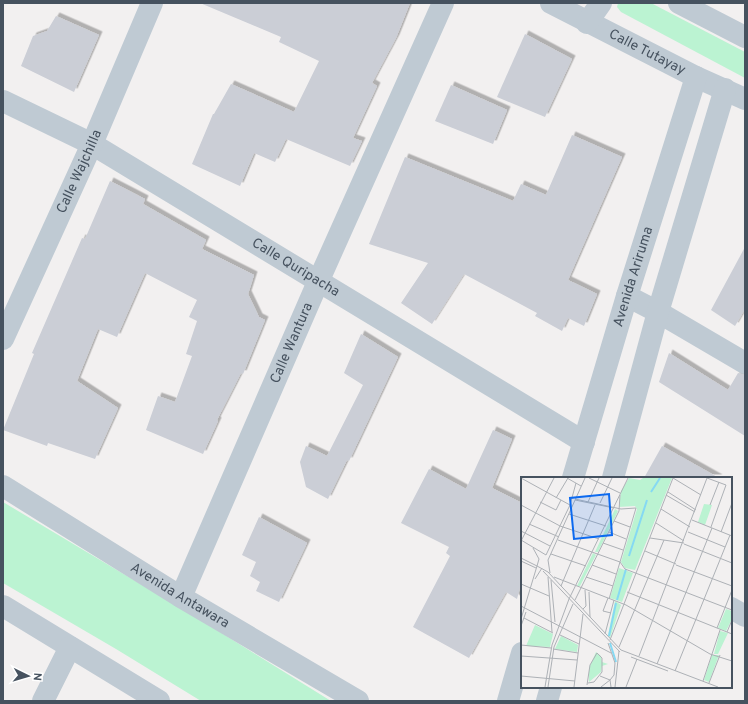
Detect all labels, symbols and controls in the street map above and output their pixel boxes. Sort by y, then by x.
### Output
street label: Calle Tutayay [606,25,688,79]
street label: Calle Wajchilla [53,127,106,216]
street label: Avenida Ariruma [610,225,657,329]
street label: Calle Quripacha [249,234,343,301]
street label: Calle Wantura [266,300,317,386]
inset map [521,477,732,688]
street label: Avenida Antawara [127,559,232,632]
north arrow [8,656,48,696]
text: N [30,672,44,681]

